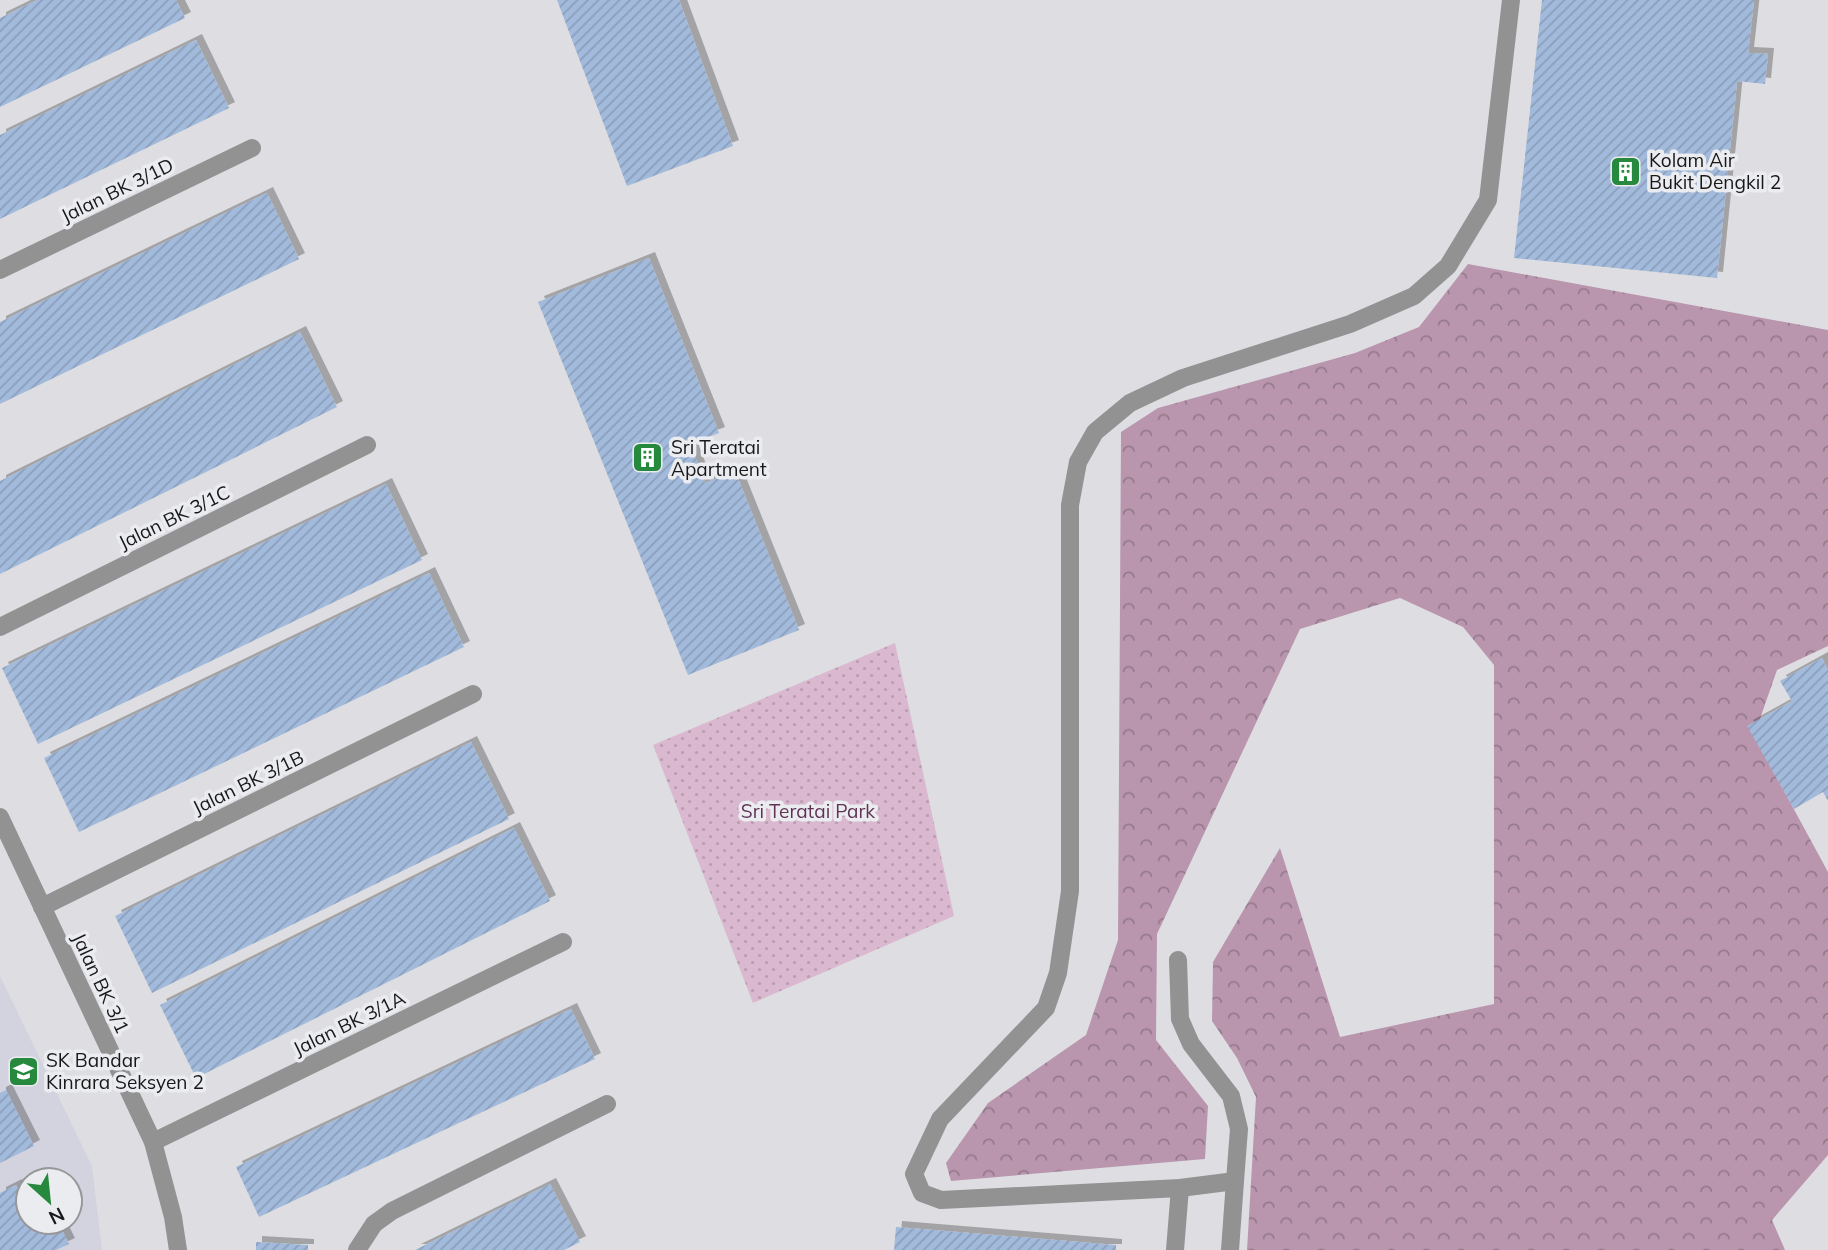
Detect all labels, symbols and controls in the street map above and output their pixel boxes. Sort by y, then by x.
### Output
place label: Kolam Air Bukit Dengkil 2 [1649,148,1781,194]
street label: Jalan BK 3/1D [57,152,177,228]
building icon: Kolam Air Bukit Dengkil 2 [1609,154,1643,188]
place label: Sri Teratai Apartment [671,435,767,481]
building icon: Sri Teratai Apartment [631,441,665,475]
street label: Jalan BK 3/1C [114,480,234,554]
street label: Jalan BK 3/1B [188,745,308,819]
park label: Sri Teratai Park [741,799,875,823]
street label: Jalan BK 3/1 [67,929,135,1037]
street label: Jalan BK 3/1A [289,986,409,1060]
place label: SK Bandar Kinrara Seksyen 2 [46,1048,204,1094]
school or university icon: SK Bandar Kinrara Seksyen 2 [6,1054,40,1088]
north arrow [14,1166,84,1236]
text: N [45,1202,69,1230]

